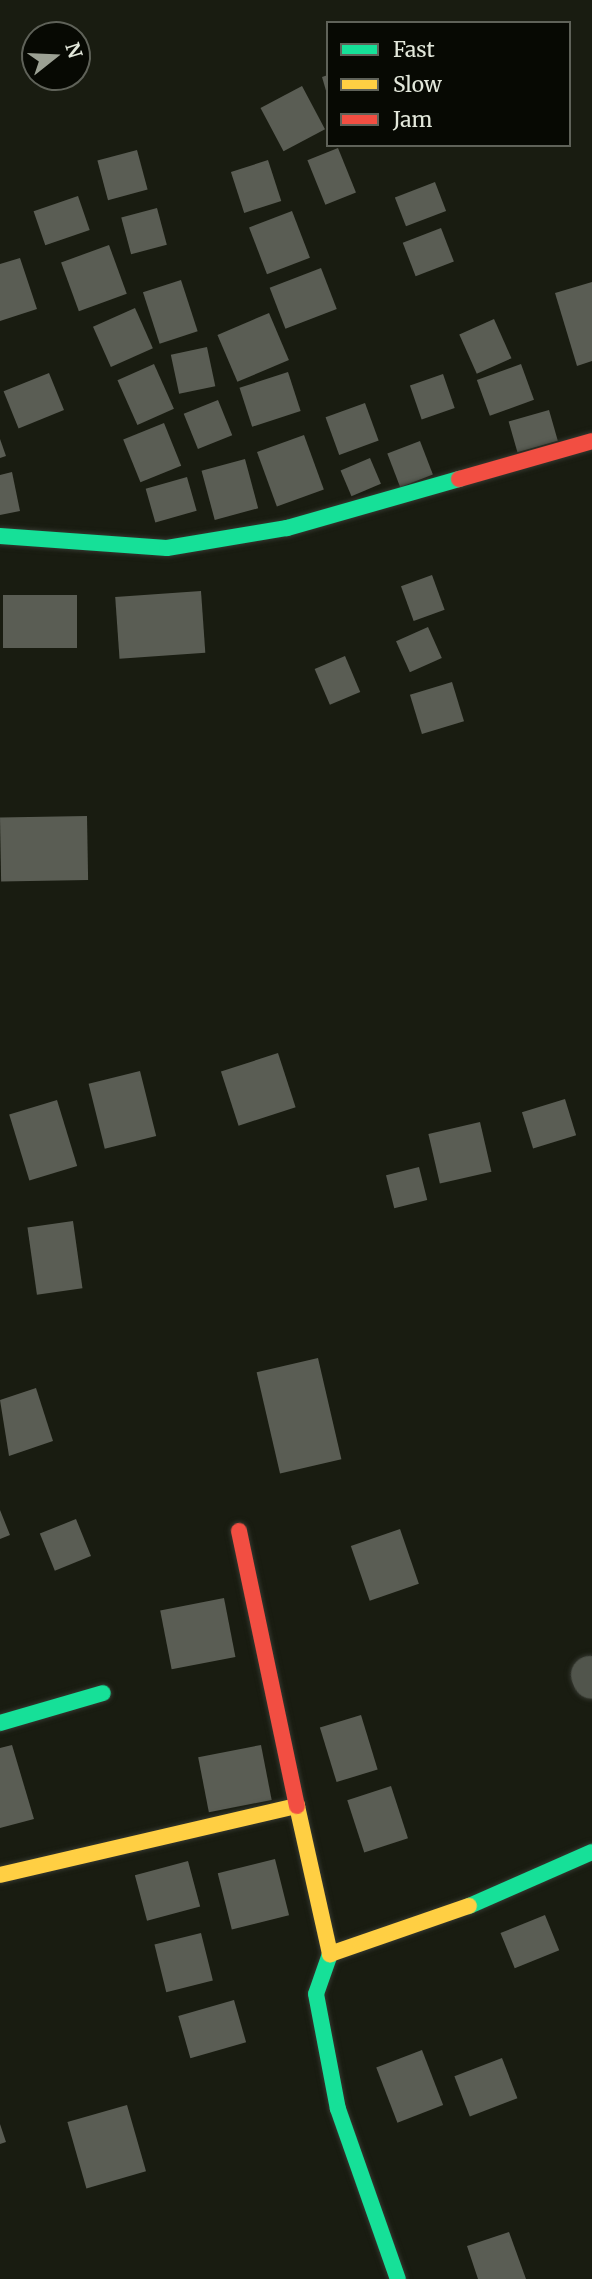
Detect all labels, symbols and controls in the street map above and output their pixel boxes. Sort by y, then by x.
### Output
north arrow [21,21,91,91]
legend [326,21,571,147]
text: Fast [393,36,435,63]
text: N [60,39,88,61]
text: Slow [393,71,442,98]
text: Jam [393,106,432,133]

